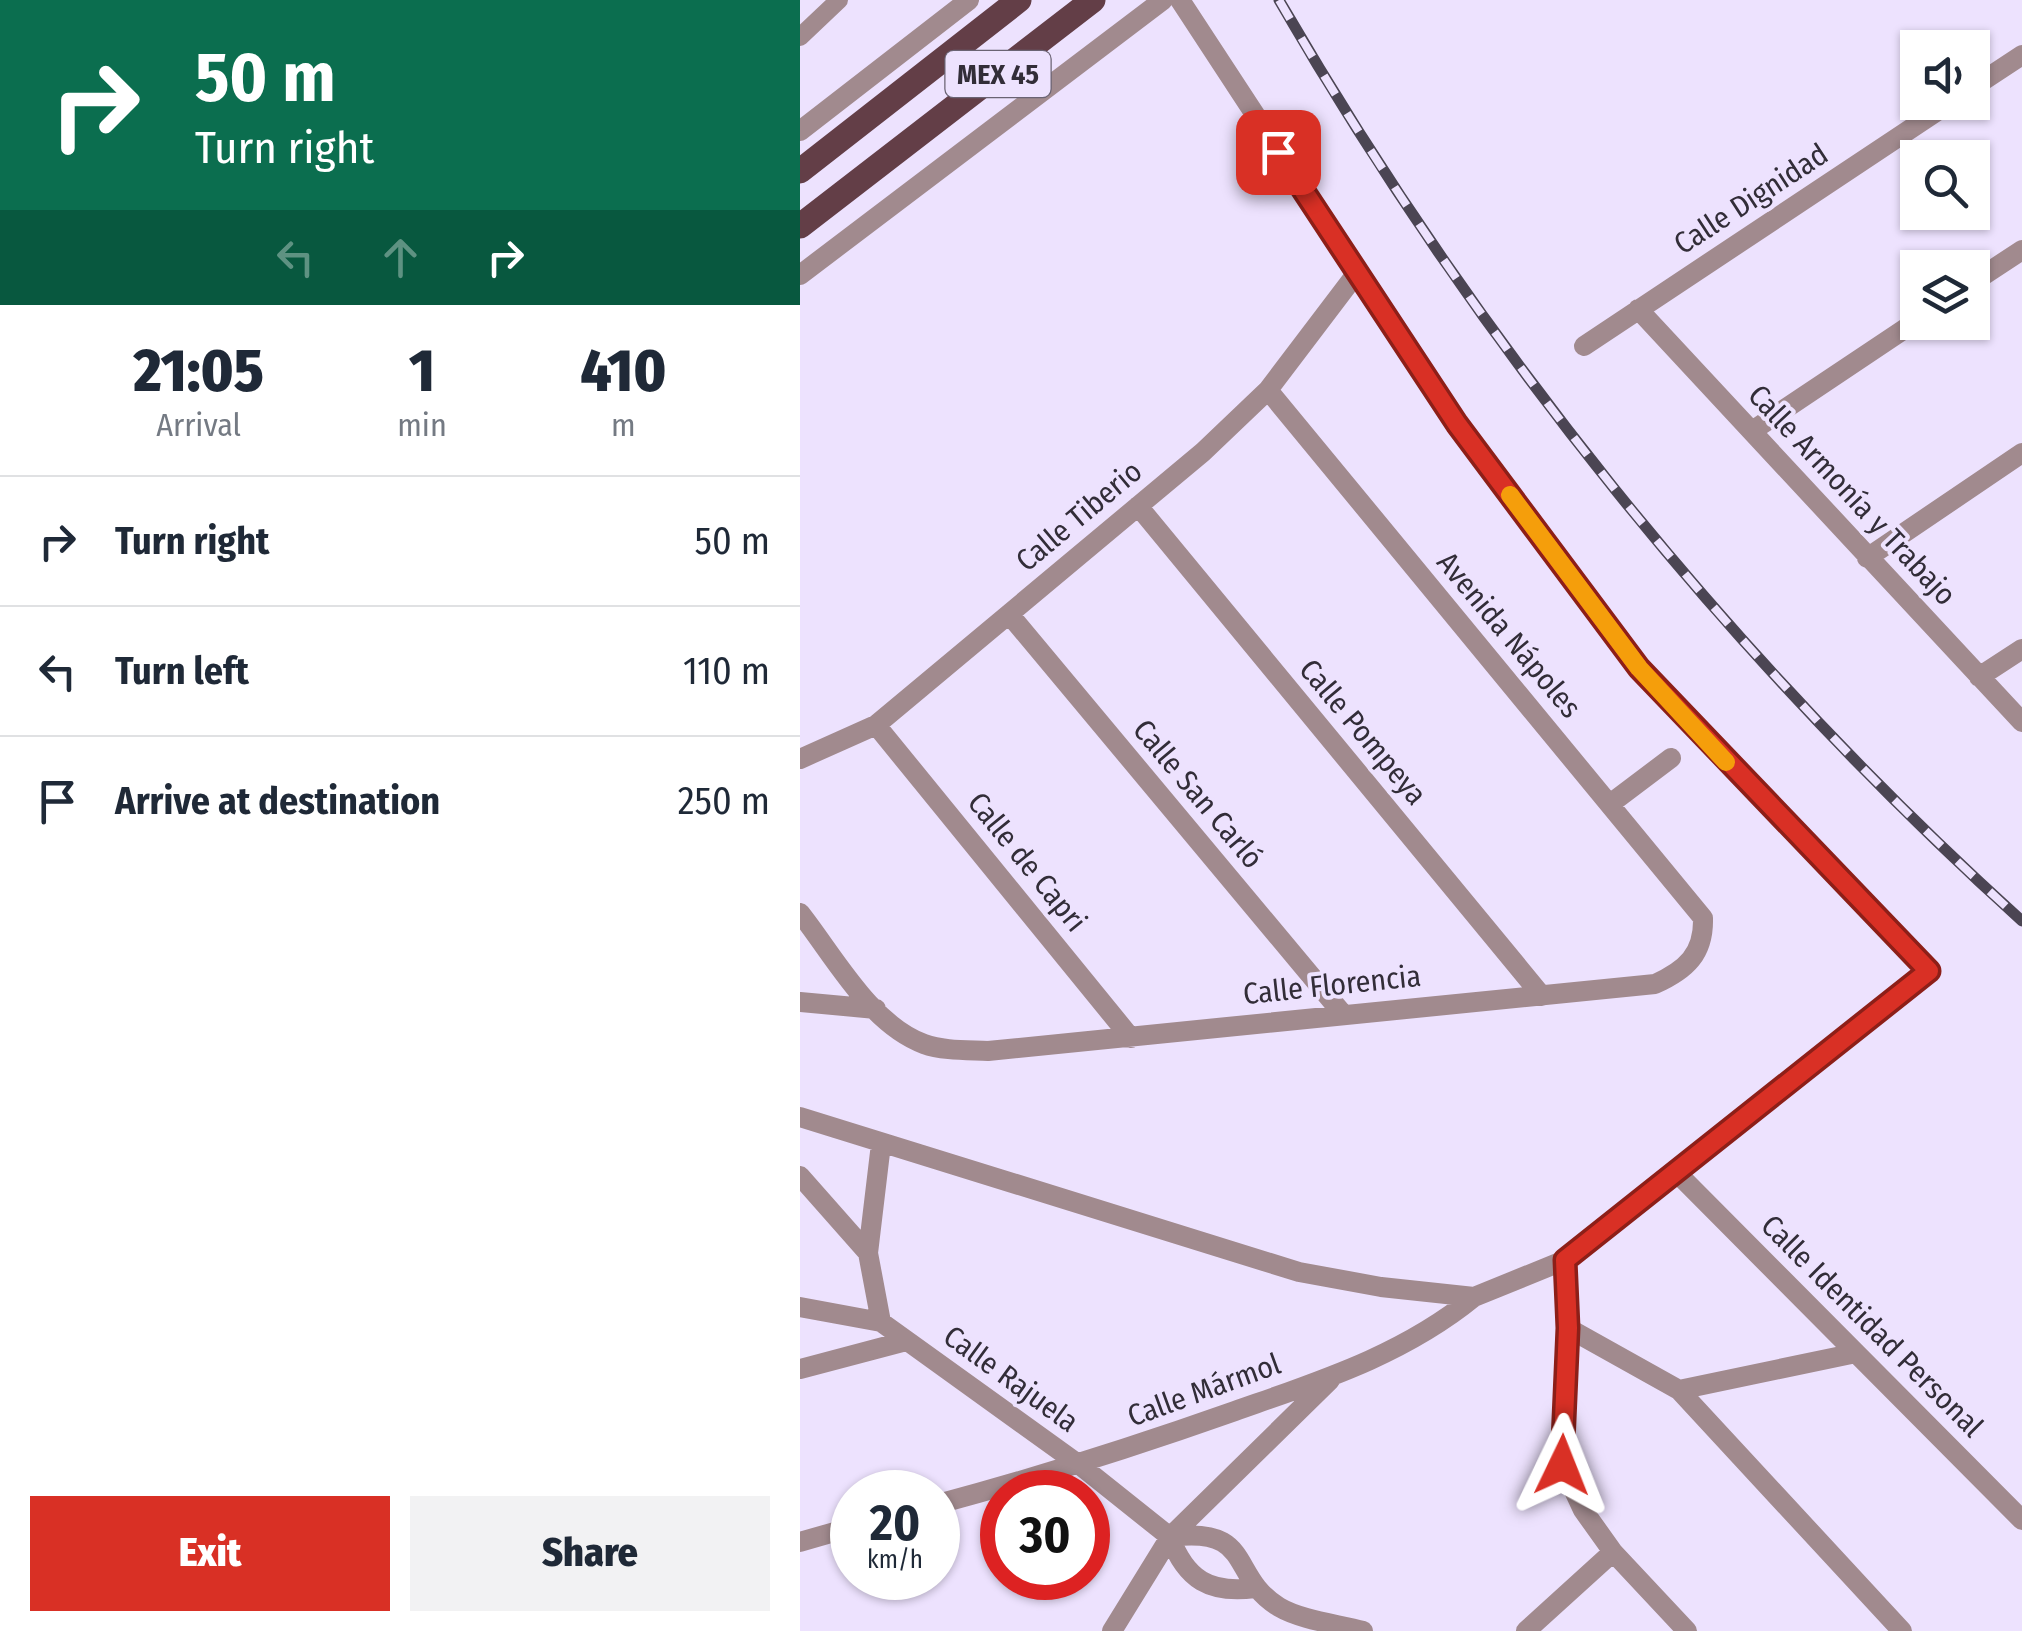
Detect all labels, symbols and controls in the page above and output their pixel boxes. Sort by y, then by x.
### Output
map controls [1900,30,1990,340]
button: sound [1900,30,1990,120]
text: 50 m [195,36,336,120]
icon: right [30,40,160,170]
road number: MEX 45 [946,51,1050,97]
pin [1236,110,1321,195]
text: Turn right [195,121,374,175]
icon: arrive [1251,125,1306,180]
street label: Calle Dignidad [1667,136,1835,262]
button: search [1900,140,1990,230]
icon: left [268,230,323,285]
icon: ahead [373,230,428,285]
icon: right [478,230,533,285]
button: layers [1900,250,1990,340]
text: 21:05 [133,335,264,407]
text: 1 [409,335,435,407]
text: 410 [580,335,667,407]
street label: Calle Armonía y Trabajo [1741,377,1963,613]
text: Arrival [156,406,241,444]
text: min [397,406,447,444]
text: m [611,406,636,444]
street label: Calle Tiberio [1009,453,1149,579]
icon: right [30,514,85,569]
text: Turn right [115,518,269,564]
text: 50 m [695,518,770,564]
street label: Avenida Nápoles [1429,545,1589,725]
icon: left [30,644,85,699]
text: Turn left [115,648,249,694]
text: 110 m [683,648,770,694]
street label: Calle Pompeya [1292,652,1434,812]
street label: Calle San Carló [1125,712,1271,876]
icon: arrive [30,774,85,829]
text: Arrive at destination [115,778,440,824]
text: 250 m [678,778,770,824]
street label: Calle de Capri [960,785,1094,939]
street label: Calle Florencia [1241,958,1423,1012]
street label: Calle Identidad Personal [1754,1208,1991,1445]
street label: Calle Rajuela [937,1318,1085,1440]
street label: Calle Mármol [1123,1346,1285,1434]
position arrow [1510,1413,1614,1517]
speed limit sign: 30 [980,1470,1110,1600]
text: 20 [870,1493,920,1553]
button: Exit [30,1496,390,1611]
button: Share [410,1496,770,1611]
text: km/h [867,1545,923,1575]

